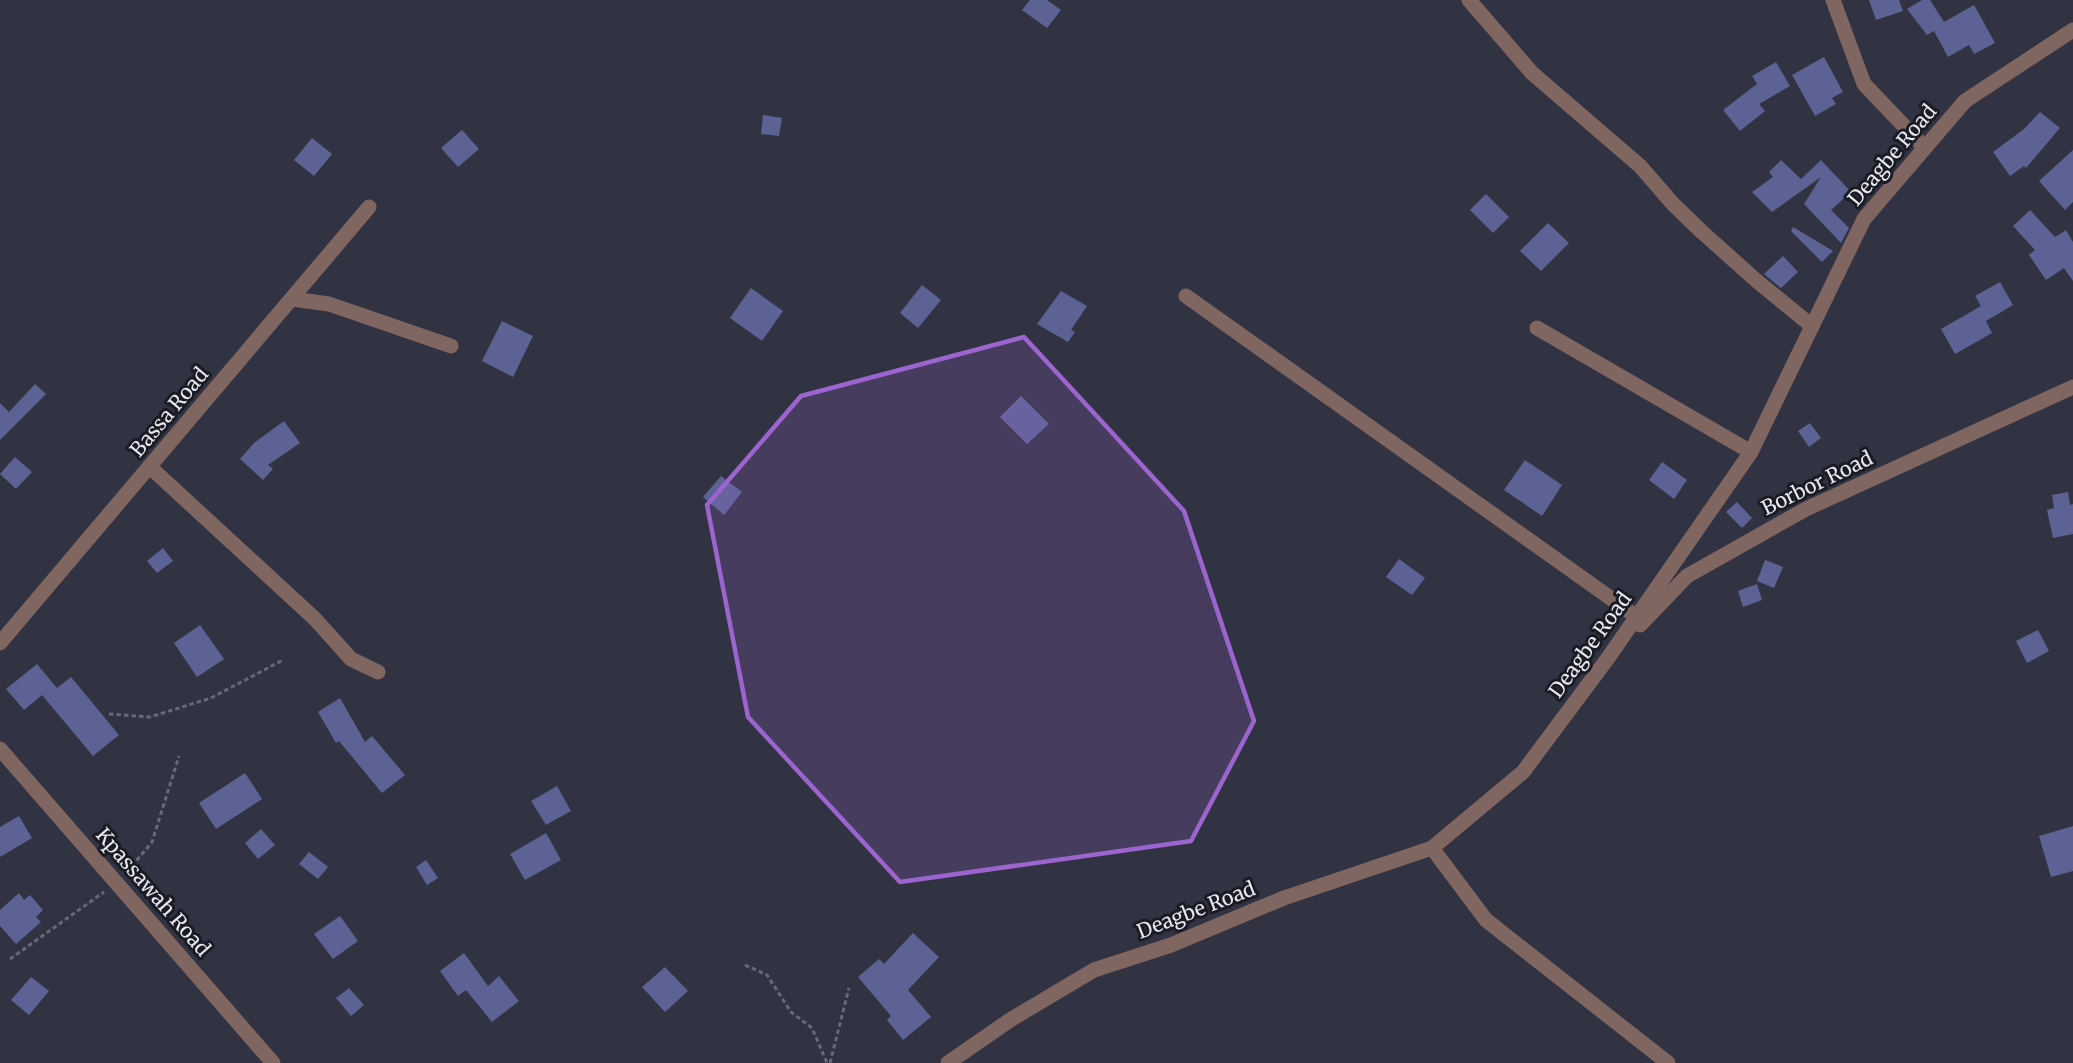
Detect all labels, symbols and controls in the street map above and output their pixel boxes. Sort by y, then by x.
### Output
street label: Deagbe Road [1842,99,1941,211]
street label: Bassa Road [124,362,213,461]
street label: Borbor Road [1757,445,1876,520]
street label: Deagbe Road [1543,587,1636,703]
street label: Kpassawah Road [91,822,216,961]
street label: Deagbe Road [1133,875,1259,944]

